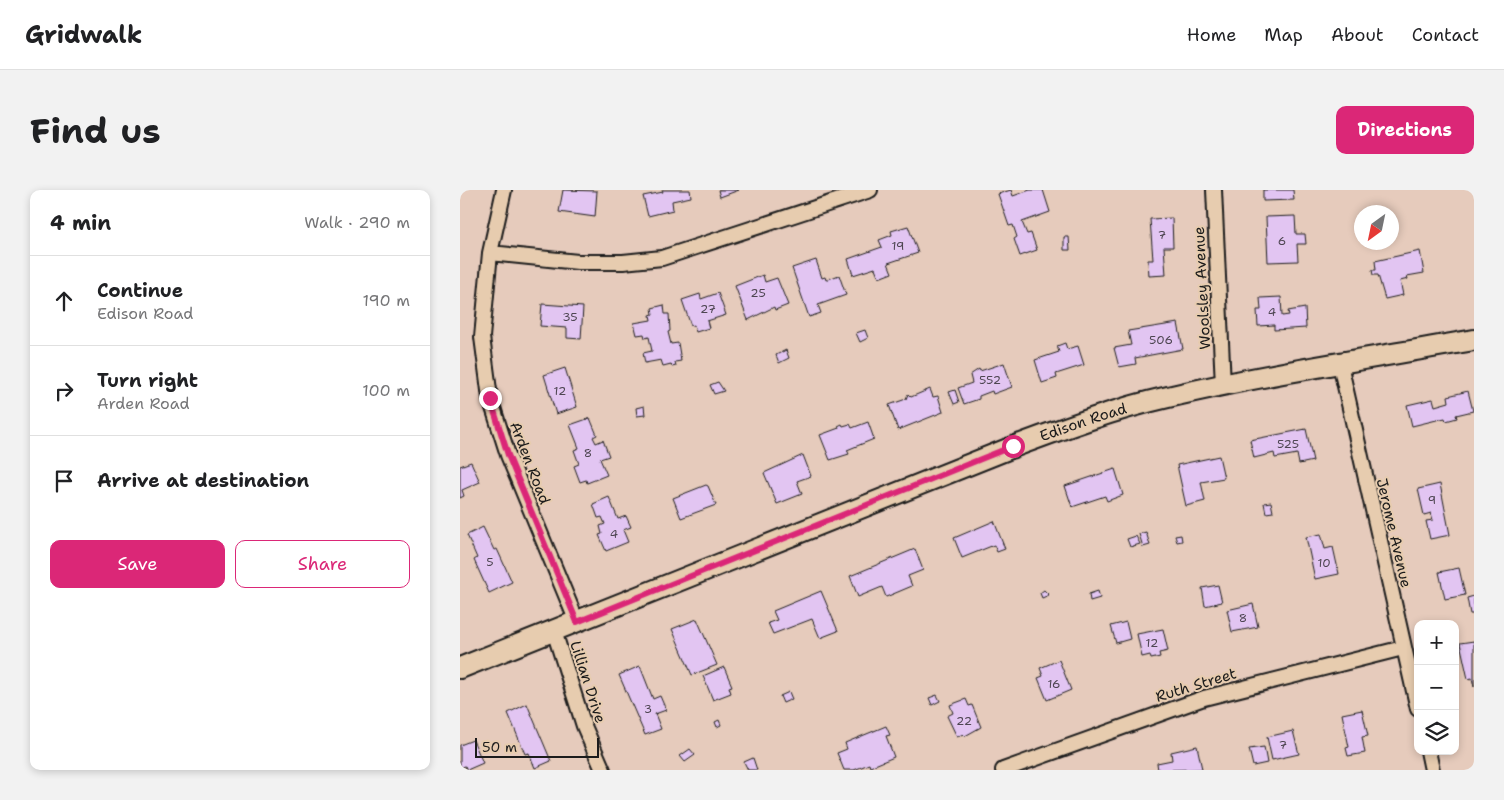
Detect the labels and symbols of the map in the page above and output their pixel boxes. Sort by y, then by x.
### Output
north arrow [1354,205,1399,250]
street label: Woolsley Avenue [1189,226,1215,350]
house number: 7 [1158,227,1166,243]
house number: 6 [1278,233,1286,249]
house number: 19 [892,238,904,254]
house number: 25 [750,285,766,301]
house number: 27 [700,301,716,317]
house number: 4 [1268,304,1276,320]
house number: 35 [562,309,578,325]
house number: 506 [1149,332,1173,348]
house number: 552 [979,372,1001,388]
house number: 12 [554,383,566,399]
route end [479,387,502,410]
street label: Edison Road [1037,398,1129,446]
street label: Arden Road [505,419,555,508]
route start [1002,435,1025,458]
house number: 525 [1277,436,1299,452]
house number: 8 [584,445,592,461]
street label: Jerome Avenue [1372,476,1416,590]
house number: 9 [1428,492,1436,508]
house number: 4 [610,526,618,542]
house number: 5 [486,554,494,570]
house number: 10 [1317,555,1331,571]
house number: 8 [1239,610,1247,626]
house number: 12 [1146,635,1158,651]
street label: Lillian Drive [565,638,611,726]
street label: Ruth Street [1153,663,1239,707]
house number: 16 [1047,676,1061,692]
house number: 3 [644,701,652,717]
house number: 22 [956,713,972,729]
scale bar [475,735,599,758]
house number: 7 [1279,737,1287,753]

